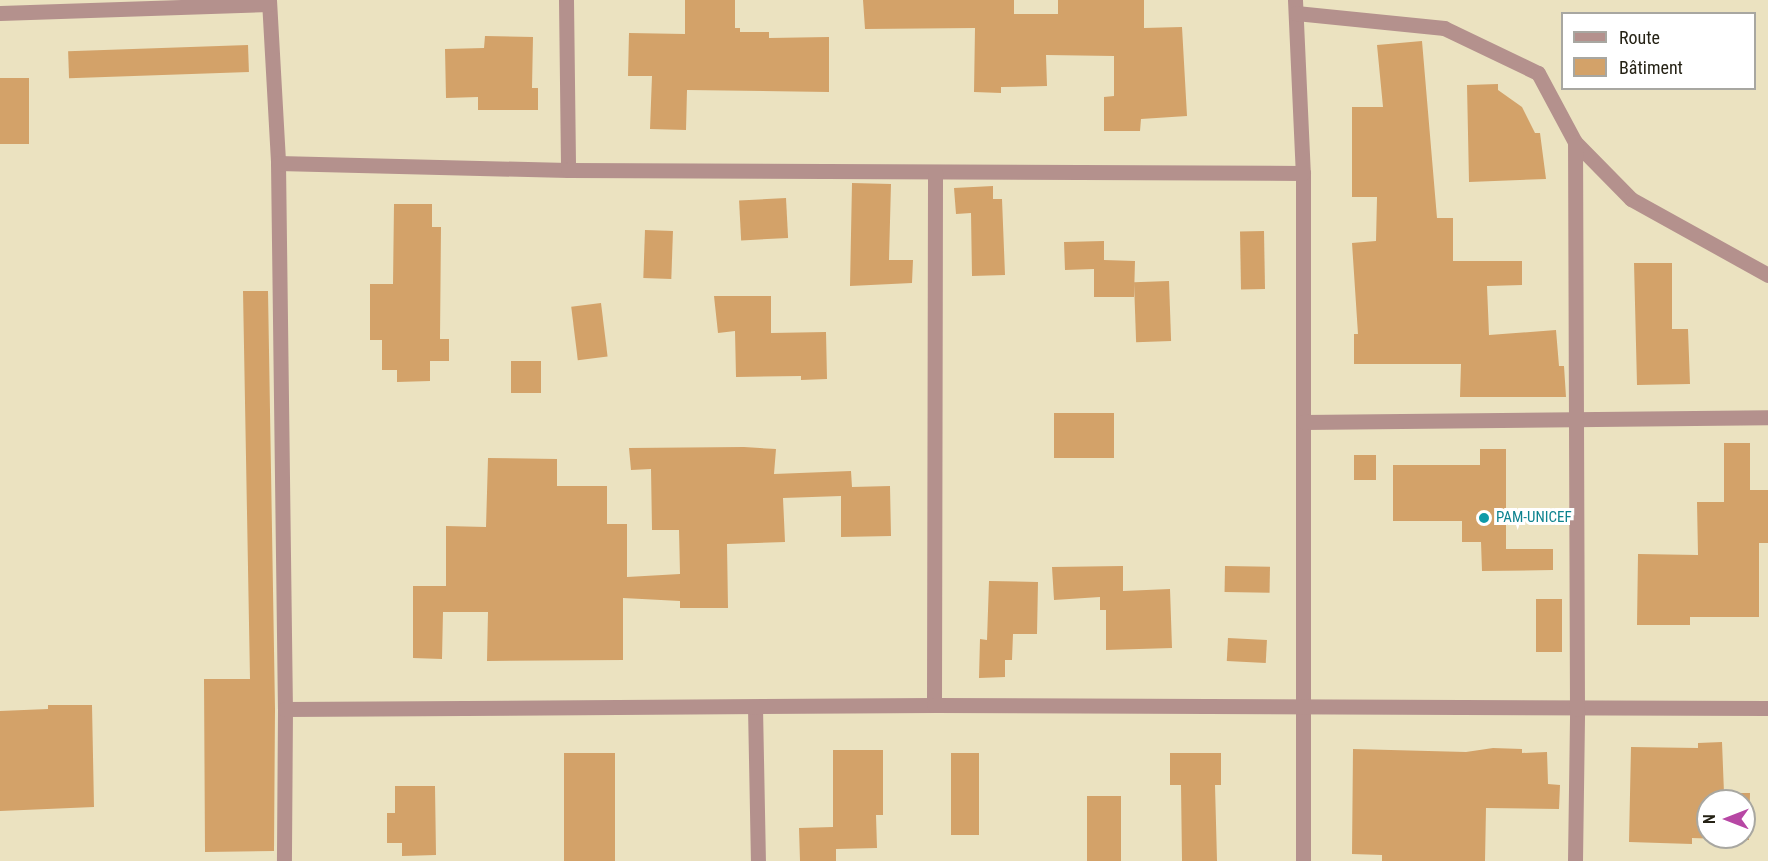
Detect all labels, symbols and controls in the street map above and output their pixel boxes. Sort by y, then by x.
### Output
legend [1561,12,1756,90]
text: Route [1619,27,1660,48]
text: Bâtiment [1619,57,1683,78]
place label: PAM-UNICEF [1496,509,1572,527]
marker: PAM-UNICEF [1477,511,1491,525]
north arrow [1696,789,1756,849]
text: N [1700,814,1719,824]

